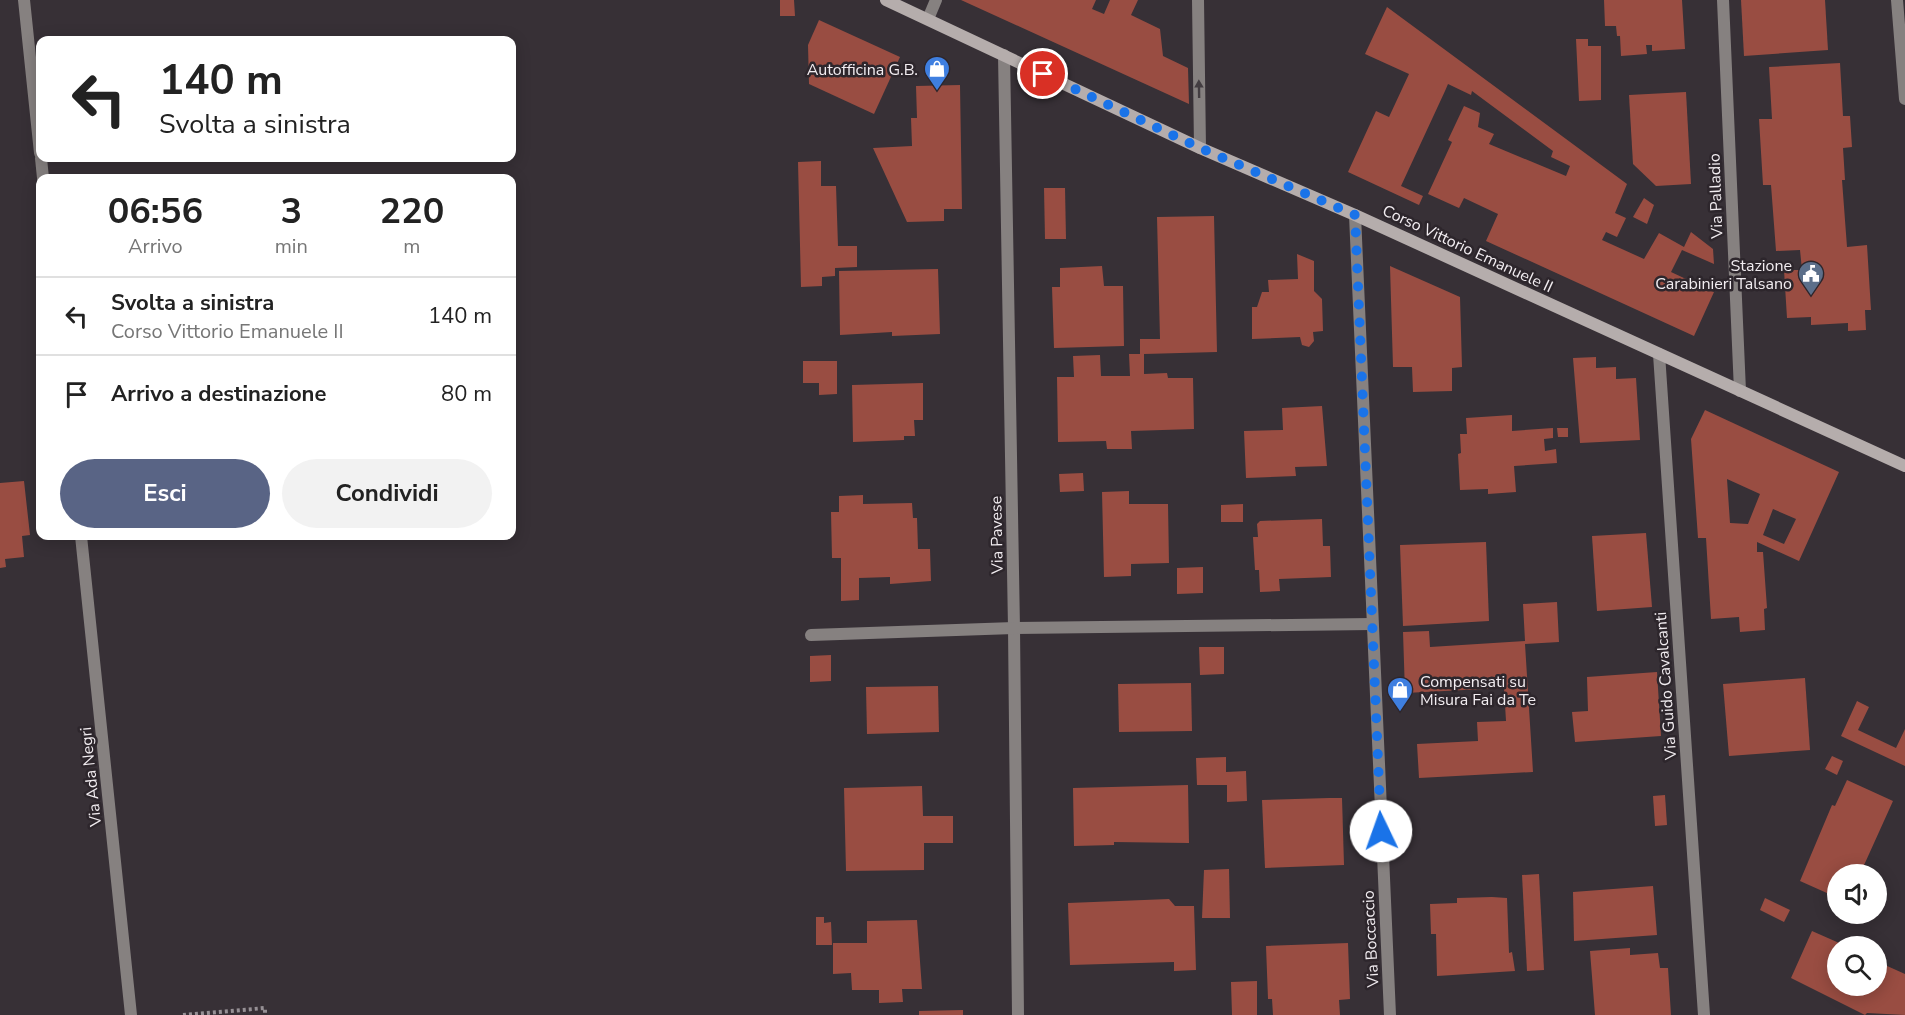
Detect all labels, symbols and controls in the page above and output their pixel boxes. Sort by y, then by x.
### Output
pin [1017,48,1068,99]
text: 140 m [159,52,283,109]
shop icon: Autofficina G.B. [922,54,952,92]
icon: arrive [1026,57,1059,90]
place label: Autofficina G.B. [807,59,918,81]
icon: left [60,60,138,138]
one-way arrow [1194,80,1204,99]
text: Svolta a sinistra [159,106,351,143]
street label: Via Palladio [1704,153,1729,240]
text: 06:56 [108,187,203,236]
text: 3 [280,187,302,236]
text: 220 [379,187,444,236]
street label: Corso Vittorio Emanuele II [1379,200,1557,298]
text: Arrivo [128,233,183,260]
text: min [275,233,308,260]
text: m [403,233,420,260]
place label: Stazione Carabinieri Talsano [1655,255,1792,295]
public building icon: Stazione Carabinieri Talsano [1796,259,1826,297]
text: Svolta a sinistra [111,288,274,318]
icon: left [60,300,93,333]
text: 140 m [428,301,492,331]
text: Corso Vittorio Emanuele II [111,318,344,345]
icon: arrive [60,378,93,411]
text: Arrivo a destinazione [111,379,326,409]
text: 80 m [441,379,492,409]
button: Esci [60,459,270,528]
button: Condividi [282,459,492,528]
street label: Via Pavese [985,496,1009,575]
street label: Via Guido Cavalcanti [1650,611,1682,762]
place label: Compensati su Misura Fai da Te [1420,671,1536,711]
shop icon: Compensati su Misura Fai da Te [1385,675,1415,713]
street label: Via Ada Negri [75,726,107,829]
position arrow [1349,799,1413,863]
map controls [1827,864,1887,996]
button: sound [1827,864,1887,924]
street label: Via Boccaccio [1357,890,1385,989]
button: search [1827,936,1887,996]

